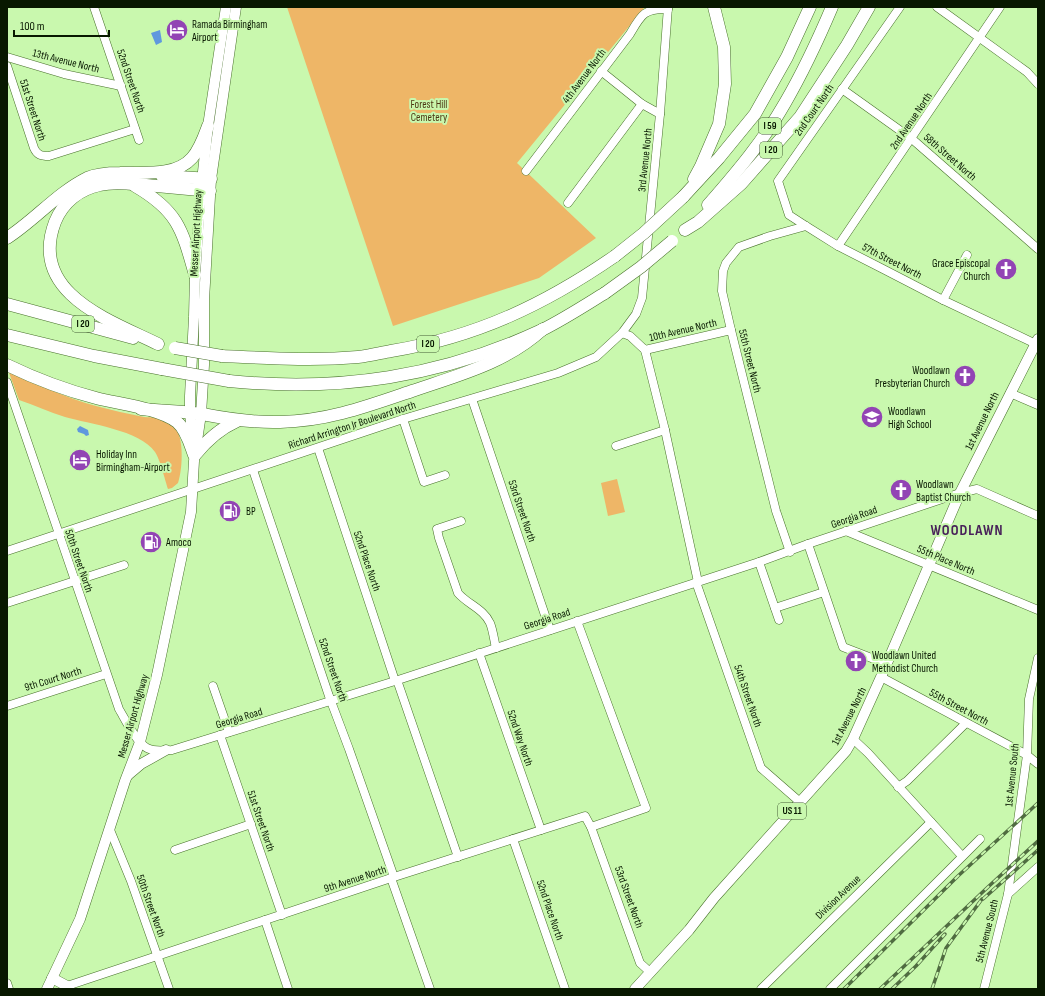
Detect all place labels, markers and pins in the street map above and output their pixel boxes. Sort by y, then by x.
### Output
hotel icon: Ramada Birmingham Airport [164,17,190,43]
place label: Ramada Birmingham Airport [191,18,267,44]
church icon: Grace Episcopal Church [993,256,1019,282]
place label: Grace Episcopal Church [932,257,990,283]
church icon: Woodlawn Presbyterian Church [952,363,978,389]
place label: Woodlawn Presbyterian Church [875,364,950,390]
school or university icon: Woodlawn High School [859,404,885,430]
place label: Woodlawn High School [888,405,931,431]
hotel icon: Holiday Inn Birmingham-Airport [67,447,93,473]
place label: Holiday Inn Birmingham-Airport [96,448,170,474]
church icon: Woodlawn Baptist Church [888,477,914,503]
place label: Woodlawn Baptist Church [916,478,971,504]
fuel station icon: BP [217,498,243,524]
place label: BP [246,505,256,518]
fuel station icon: Amoco [138,529,164,555]
place label: Amoco [165,536,192,549]
church icon: Woodlawn United Methodist Church [843,648,869,674]
place label: Woodlawn United Methodist Church [872,649,938,675]

